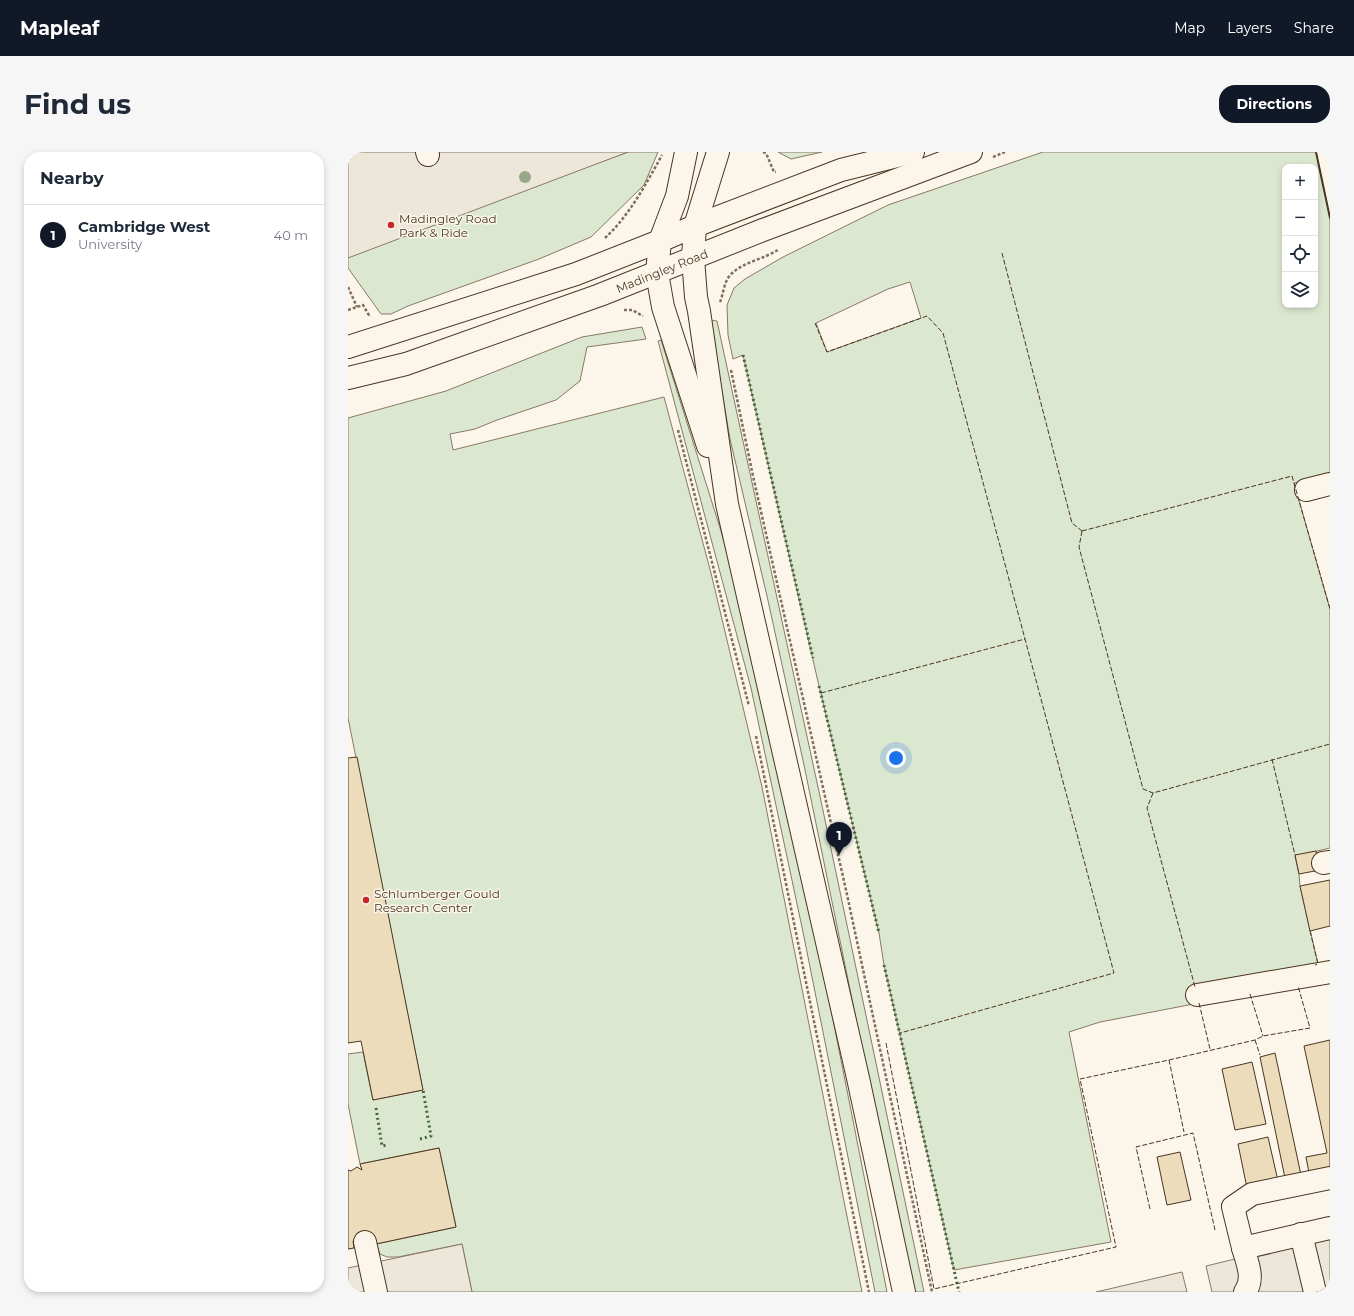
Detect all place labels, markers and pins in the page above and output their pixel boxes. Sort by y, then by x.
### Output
place label: Madingley Road Park & Ride [399,211,497,240]
marker: Madingley Road Park & Ride [386,220,396,230]
pin: 1 [826,822,852,855]
place label: Schlumberger Gould Research Center [374,886,500,915]
marker: Schlumberger Gould Research Center [361,895,371,905]

